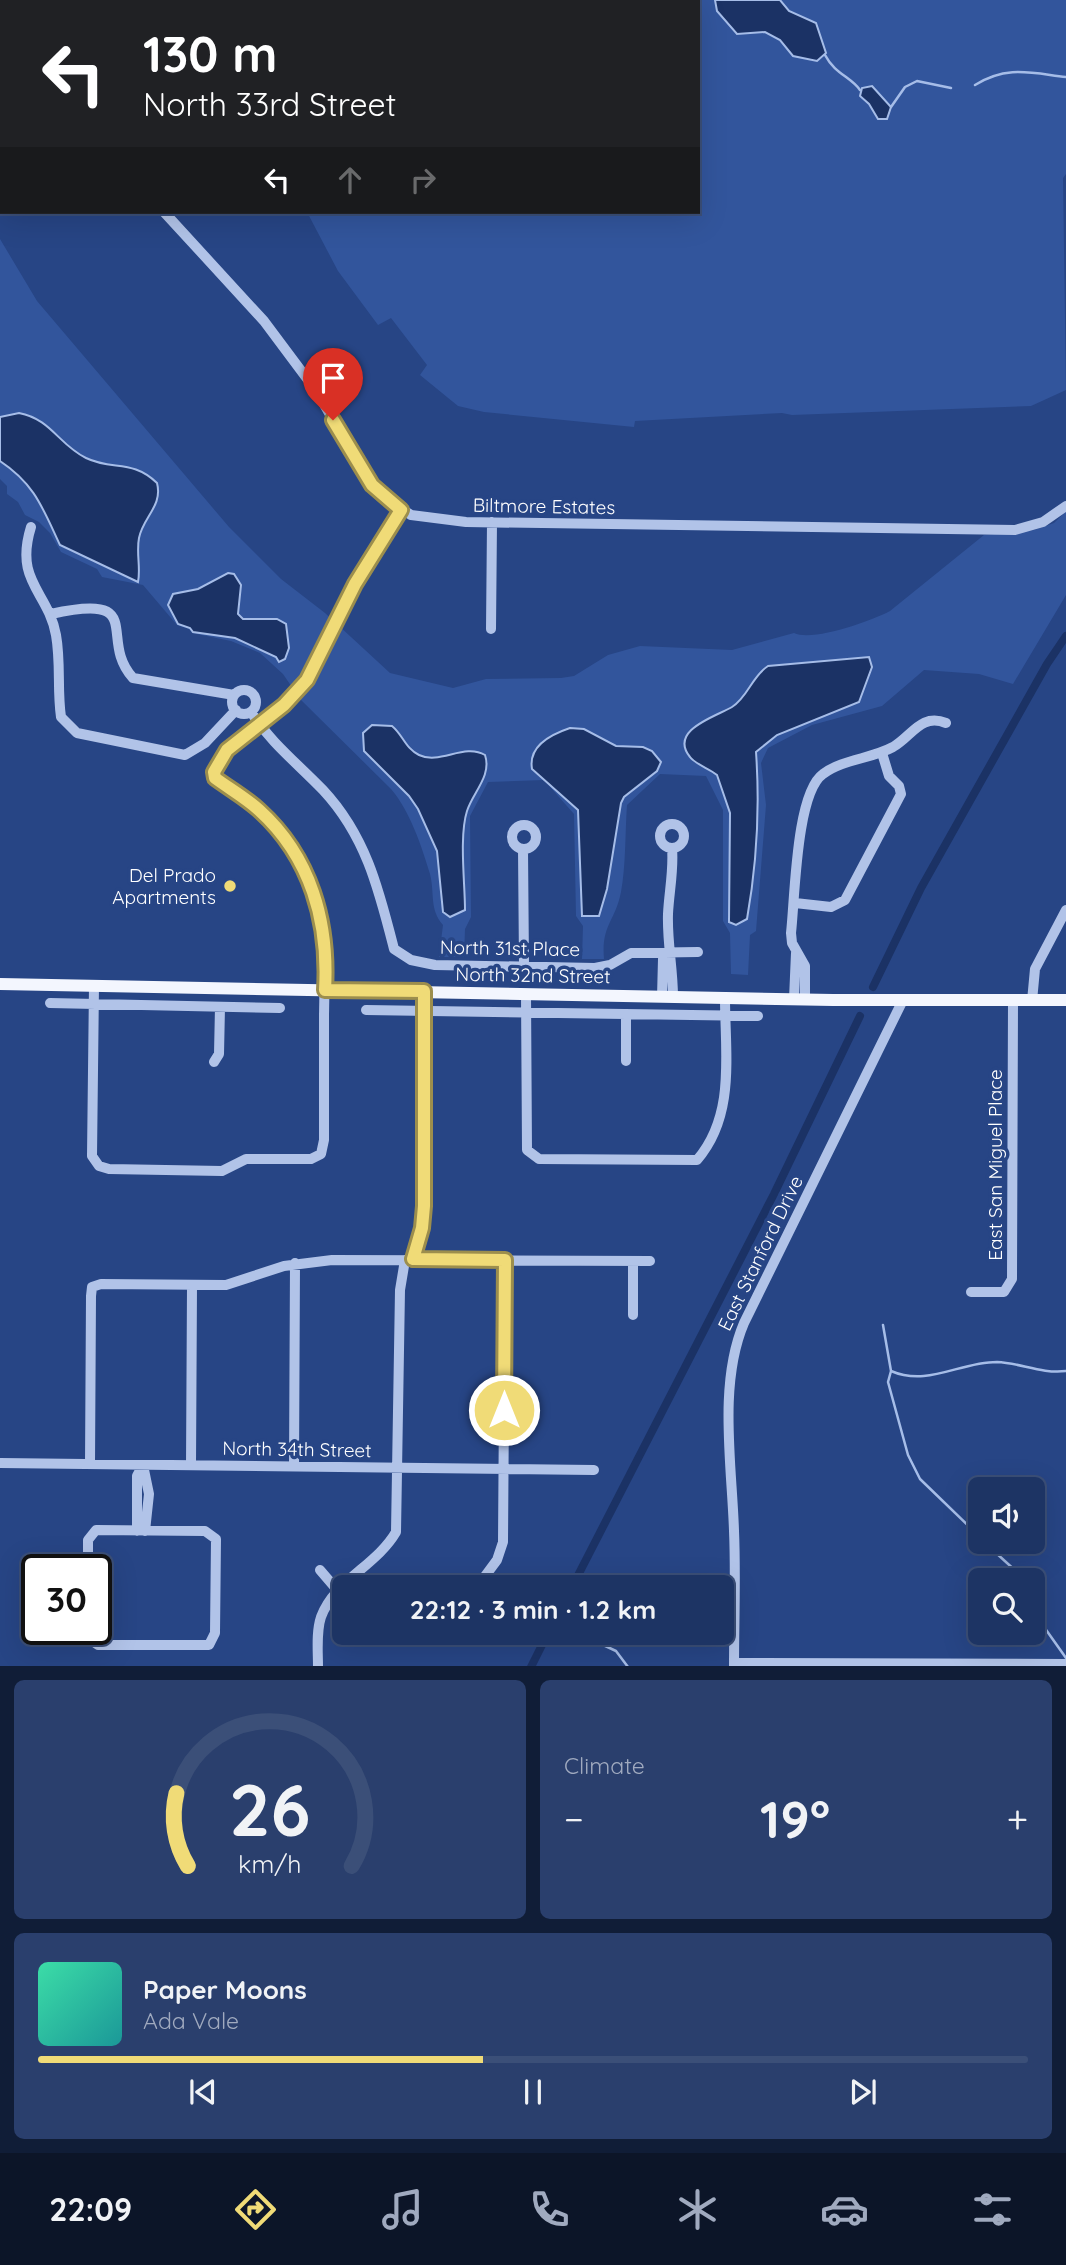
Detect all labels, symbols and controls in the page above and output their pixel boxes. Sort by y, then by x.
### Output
text: 130 m [143,23,277,84]
icon: left [28,28,119,119]
text: North 33rd Street [143,84,396,124]
icon: left [258,161,296,199]
icon: ahead [331,161,369,199]
icon: right [404,161,442,199]
pin [303,348,363,420]
icon: arrive [314,359,352,397]
street label: Biltmore Estates [473,493,616,519]
place label: Del Prado Apartments [112,863,216,909]
marker: Del Prado Apartments [222,878,238,894]
street label: North 31st Place [440,935,580,961]
street label: North 32nd Street [455,962,611,988]
street label: East San Miguel Place [983,1069,1007,1261]
street label: East Stanford Drive [712,1172,808,1334]
position arrow [467,1373,541,1447]
street label: North 34th Street [222,1436,372,1462]
map controls [968,1477,1045,1645]
button: sound [968,1477,1045,1554]
speed limit sign: 30 [21,1554,112,1645]
button: search [968,1568,1045,1645]
text: 22:12 · 3 min · 1.2 km [410,1593,656,1626]
text: Climate [564,1751,645,1780]
text: 26 [229,1763,311,1854]
text: 19° [760,1786,830,1851]
text: − [564,1795,584,1843]
text: + [1007,1795,1028,1843]
text: km/h [238,1847,302,1878]
text: Paper Moons [143,1973,307,2006]
text: Ada Vale [143,2006,239,2035]
icon: previous [184,2073,222,2111]
icon: pause [514,2073,552,2111]
icon: next [844,2073,882,2111]
icon: directions [231,2185,280,2234]
icon: music [378,2185,427,2234]
icon: phone [525,2185,574,2234]
icon: climate [673,2185,722,2234]
icon: car [820,2185,869,2234]
icon: filters [968,2185,1017,2234]
text: 22:09 [49,2189,132,2229]

